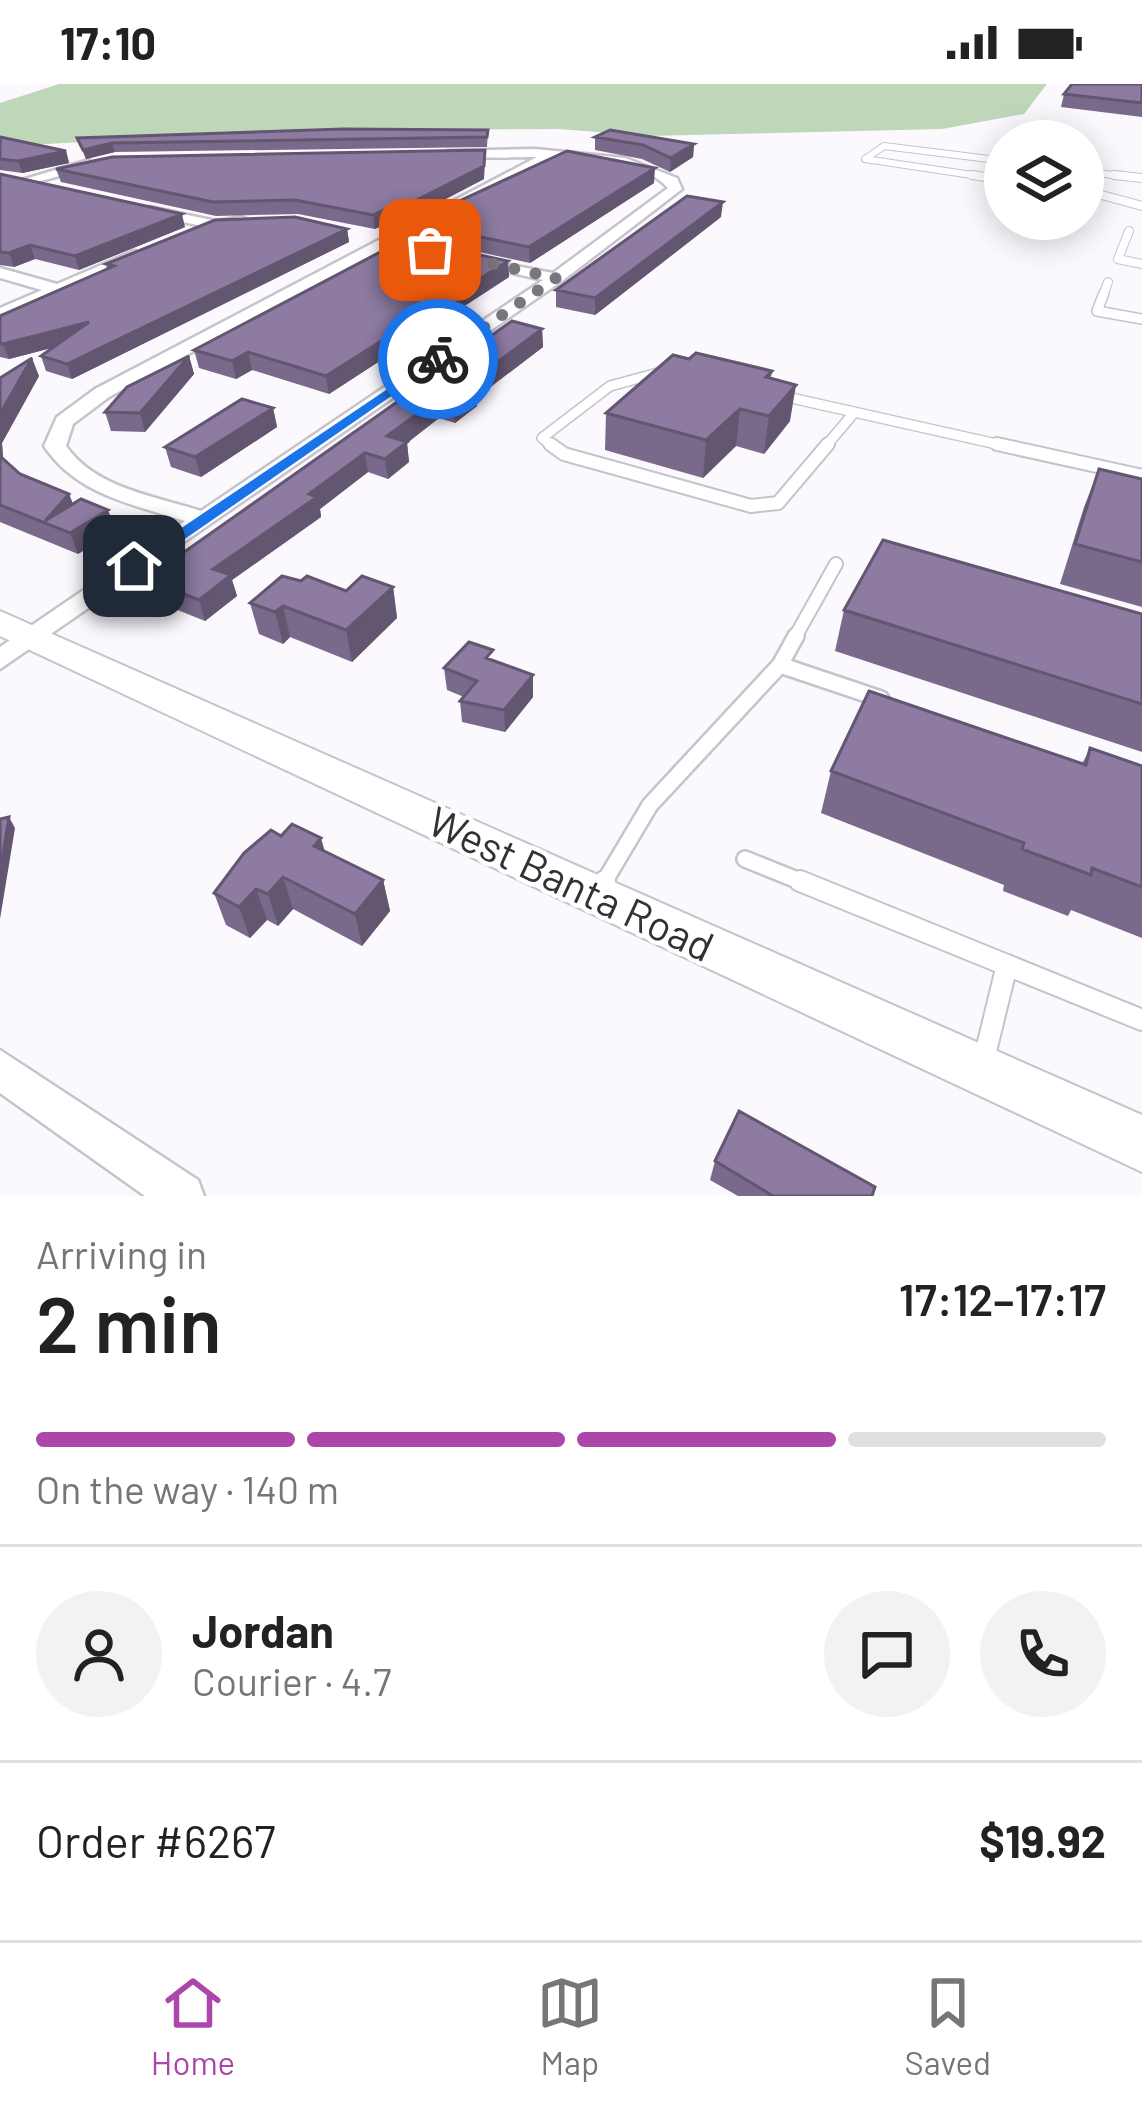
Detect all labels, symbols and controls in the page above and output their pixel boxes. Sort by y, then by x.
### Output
text: 17:10 [60,15,156,69]
map controls [984,120,1104,240]
button: layers [984,120,1104,240]
pin [379,199,481,301]
icon: bag [397,217,463,283]
courier [378,299,498,419]
icon: bike [405,326,471,392]
pin [83,515,185,617]
icon: home [101,533,167,599]
street label: West Banta Road [421,794,722,970]
text: Arriving in [36,1230,207,1277]
text: 17:12–17:17 [899,1271,1106,1325]
text: 2 min [36,1275,222,1369]
text: On the way · 140 m [36,1465,339,1512]
button: person [36,1591,162,1717]
button: chat [824,1591,950,1717]
button: phone [980,1591,1106,1717]
text: Jordan [192,1603,334,1657]
text: Courier · 4.7 [192,1657,392,1704]
text: Order #6267 [36,1813,276,1867]
text: $19.92 [979,1813,1106,1867]
tab: Home [151,1970,235,2082]
tab: Map [537,1970,603,2082]
tab: Saved [905,1970,991,2082]

